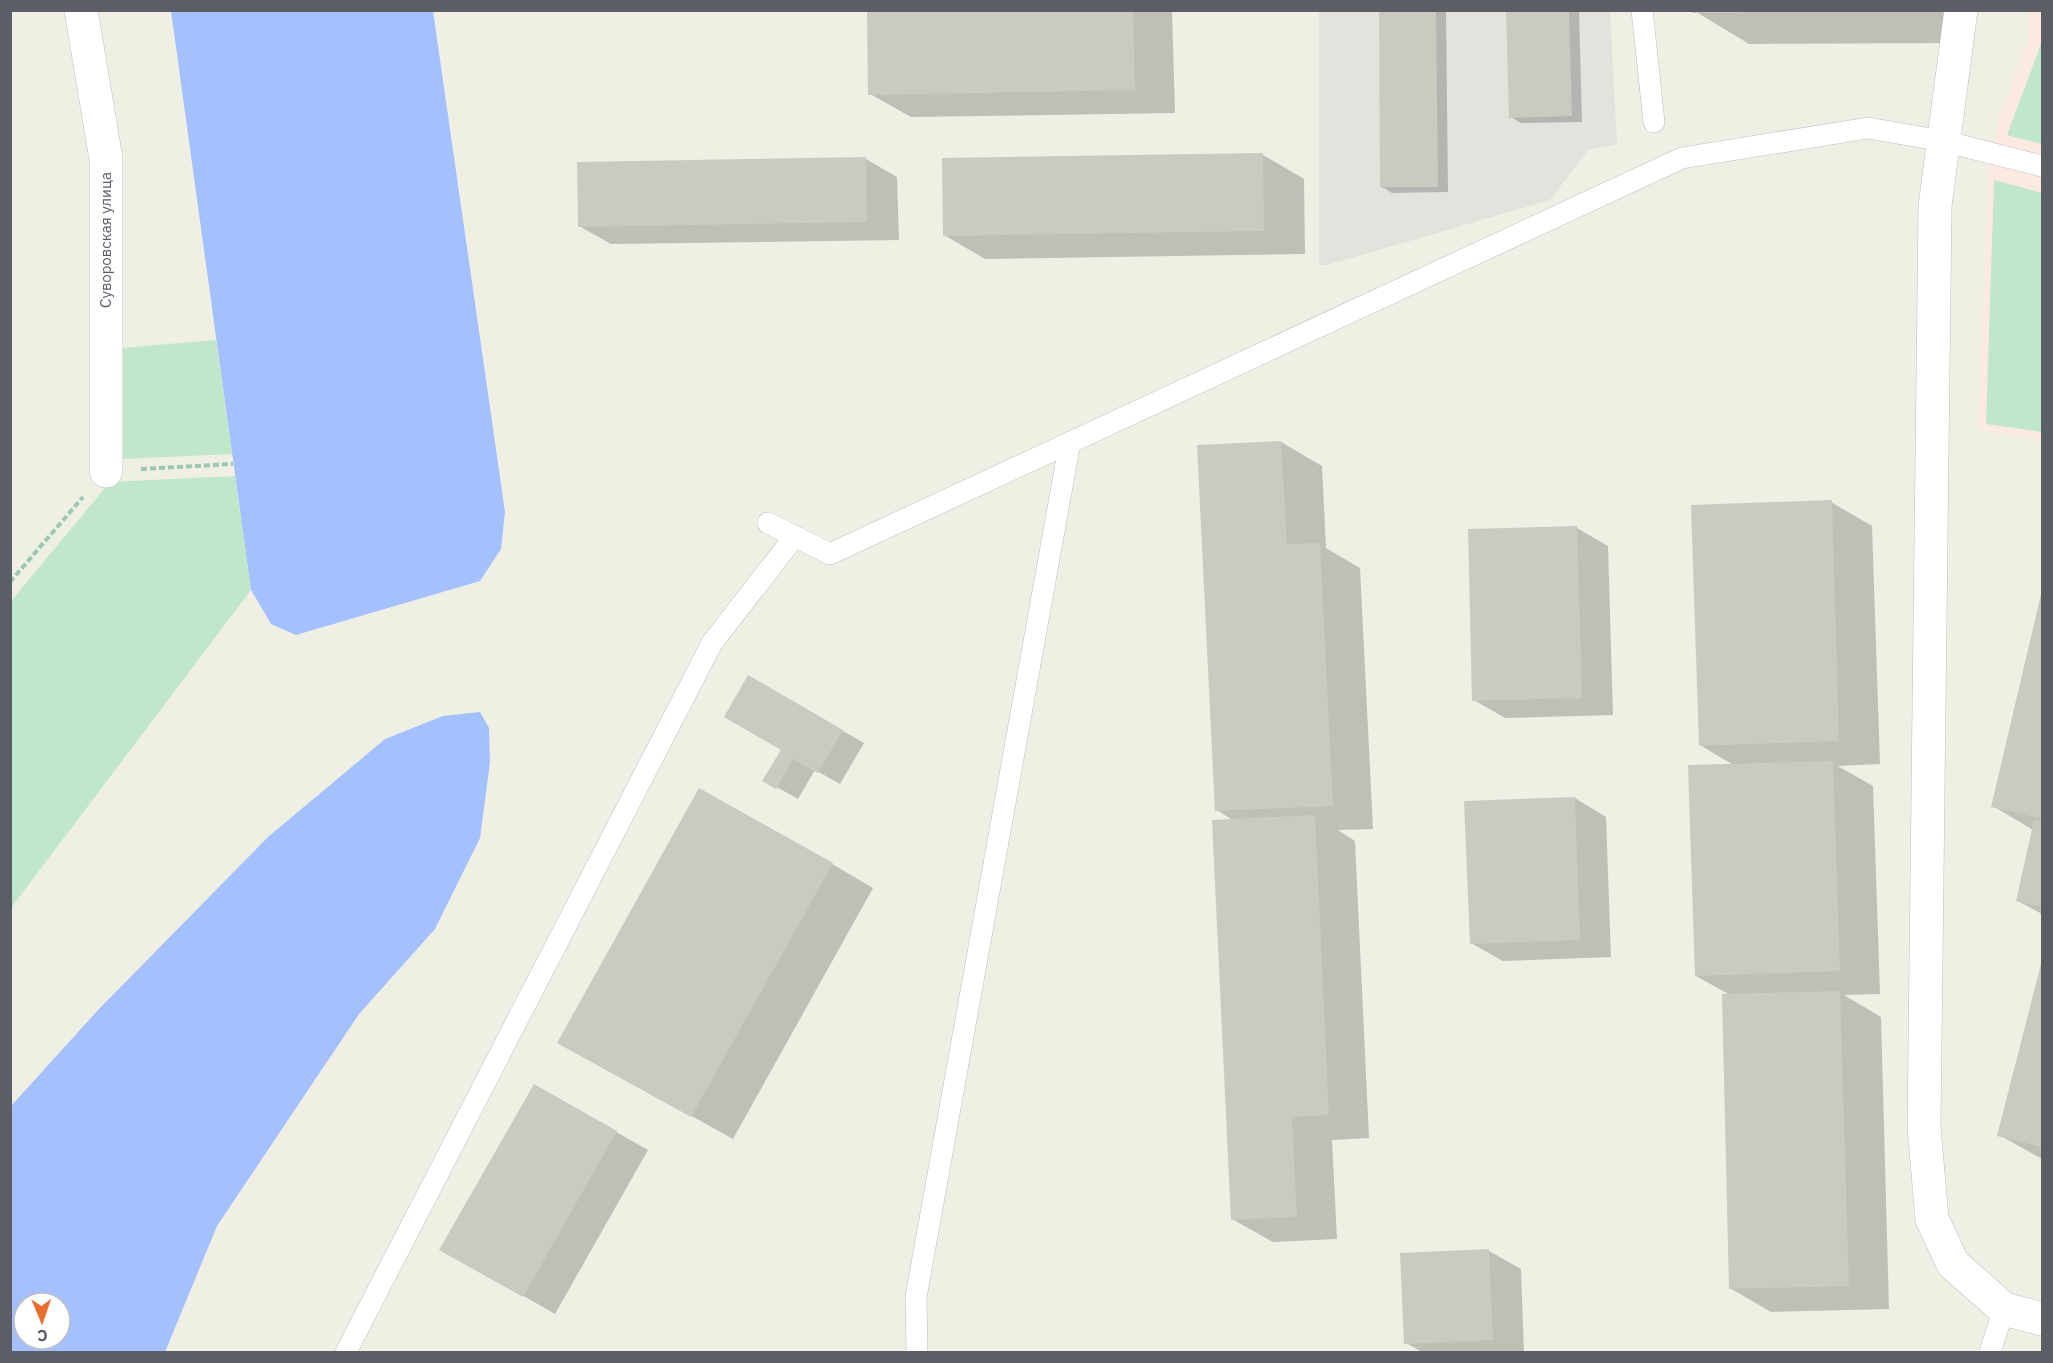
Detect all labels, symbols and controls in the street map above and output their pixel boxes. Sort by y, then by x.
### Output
street label: Суворовская улица [96,172,115,308]
north arrow [12,1291,72,1351]
text: С [37,1326,48,1346]

